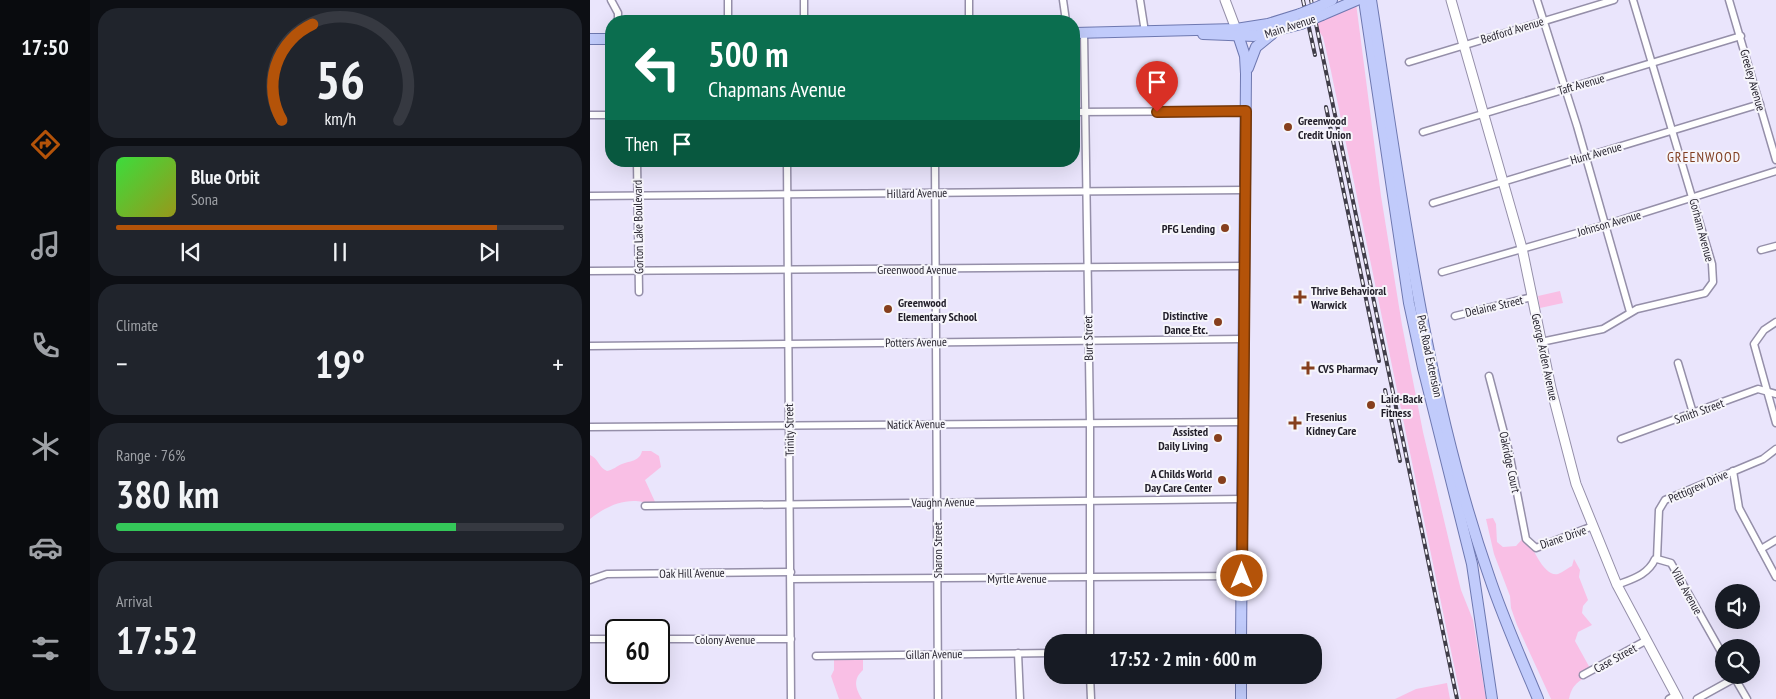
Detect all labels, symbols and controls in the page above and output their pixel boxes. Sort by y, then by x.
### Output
street label: Main Avenue [1263,11,1318,41]
street label: Bedford Avenue [1479,13,1545,47]
text: 500 m [708,31,789,77]
text: 17:50 [21,33,69,61]
icon: left [625,35,690,100]
text: 56 [315,46,365,113]
street label: Greeley Avenue [1737,48,1769,113]
pin [1136,61,1178,112]
icon: arrive [1143,68,1171,96]
street label: Taft Avenue [1556,70,1606,98]
text: Chapmans Avenue [708,75,846,103]
text: km/h [324,107,356,130]
place label: Greenwood Credit Union [1298,113,1351,142]
marker: Greenwood Credit Union [1282,121,1294,133]
icon: directions [28,127,63,162]
icon: arrive [668,130,696,158]
text: Then [625,132,658,156]
street label: Hunt Avenue [1569,139,1623,167]
district label: GREENWOOD [1667,148,1741,166]
text: Blue Orbit [191,165,260,189]
street label: Gorton Lake Boulevard [630,180,646,274]
street label: Hillard Avenue [887,185,947,201]
text: Sona [191,189,218,209]
street label: Gorham Avenue [1686,197,1718,263]
street label: Johnson Avenue [1574,207,1643,240]
place label: PFG Lending [1162,221,1215,236]
marker: PFG Lending [1219,222,1231,234]
icon: music [28,228,63,263]
icon: previous [177,238,205,266]
icon: pause [326,238,354,266]
icon: next [475,238,503,266]
street label: Greenwood Avenue [877,262,957,277]
place label: Thrive Behavioral Warwick [1310,283,1386,312]
marker: Thrive Behavioral Warwick [1293,290,1307,304]
street label: Delaine Street [1464,292,1525,320]
place label: Greenwood Elementary School [898,295,977,324]
marker: Greenwood Elementary School [882,303,894,315]
place label: Distinctive Dance Etc. [1163,308,1208,337]
street label: George Arden Avenue [1528,312,1562,402]
street label: Post Road Extension [1414,313,1446,399]
text: Climate [116,315,158,335]
street label: Burt Street [1080,315,1096,361]
marker: Distinctive Dance Etc. [1212,316,1224,328]
icon: phone [28,328,63,363]
street label: Potters Avenue [885,334,947,350]
text: 19° [315,339,365,388]
text: − [116,345,128,382]
text: + [552,345,564,382]
place label: CVS Pharmacy [1318,361,1378,376]
marker: CVS Pharmacy [1302,362,1314,374]
place label: Laid-Back Fitness [1381,391,1423,420]
street label: Smith Street [1672,395,1726,427]
marker: Laid-Back Fitness [1365,399,1377,411]
street label: Trinity Street [781,403,797,457]
place label: Fresenius Kidney Care [1306,409,1356,438]
street label: Natick Avenue [887,416,945,432]
marker: Fresenius Kidney Care [1288,416,1302,430]
place label: Assisted Daily Living [1158,424,1208,453]
icon: climate [28,429,63,464]
street label: Oakridge Court [1496,430,1524,495]
marker: Assisted Daily Living [1212,432,1224,444]
text: Range · 76% [116,445,185,465]
place label: A Childs World Day Care Center [1145,466,1212,495]
street label: Pettigrew Drive [1666,466,1730,506]
text: 380 km [116,469,219,518]
marker: A Childs World Day Care Center [1216,474,1228,486]
street label: Vaughn Avenue [910,494,975,510]
street label: Sharon Street [930,521,945,578]
street label: Diane Drive [1538,522,1588,552]
icon: car [28,530,63,565]
position arrow [1215,549,1267,601]
street label: Villa Avenue [1668,564,1706,617]
street label: Oak Hill Avenue [659,565,725,581]
street label: Myrtle Avenue [987,571,1047,586]
map controls [1715,584,1760,684]
button: sound [1715,584,1760,629]
text: Arrival [116,591,152,611]
text: 17:52 [116,615,198,664]
speed limit sign: 60 [605,619,670,684]
icon: filters [28,631,63,666]
street label: Colony Avenue [695,632,755,647]
button: search [1715,639,1760,684]
street label: Case Street [1591,640,1640,676]
street label: Gillan Avenue [905,646,963,662]
text: 17:52 · 2 min · 600 m [1110,647,1256,671]

